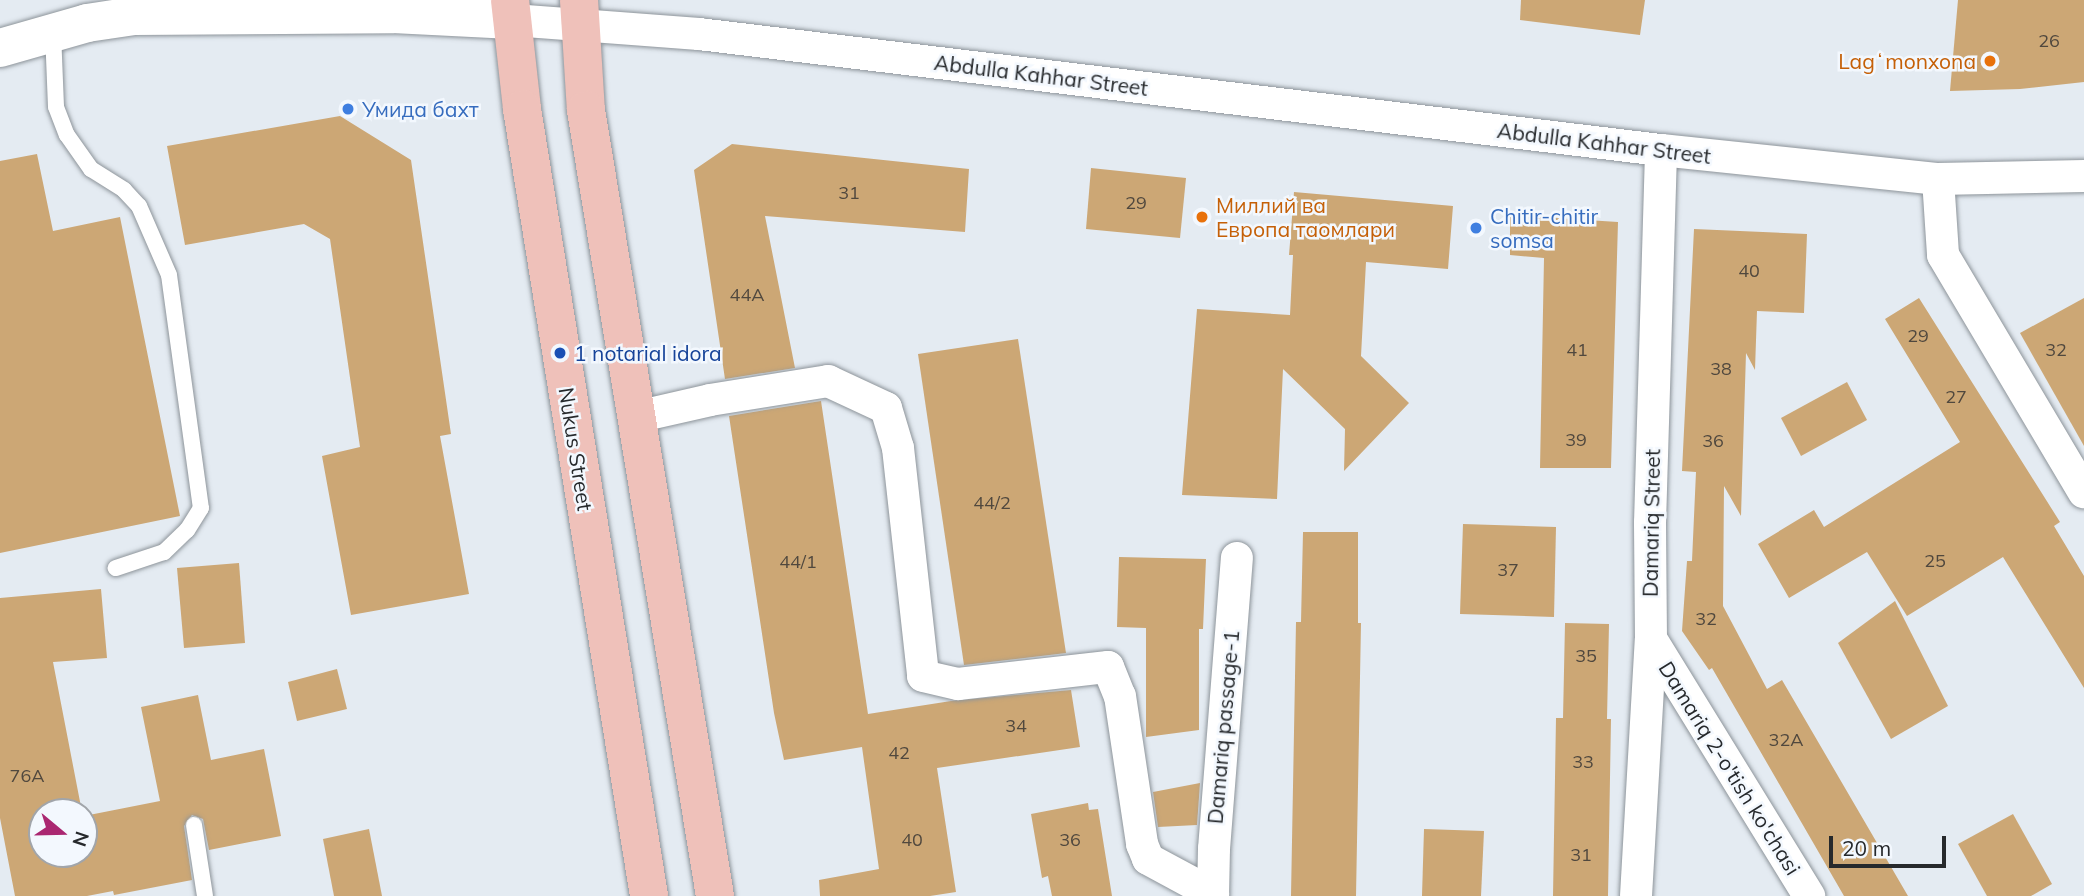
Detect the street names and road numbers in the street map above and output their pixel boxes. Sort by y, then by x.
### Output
street label: Abdulla Kahhar Street [933,49,1149,101]
street label: Abdulla Kahhar Street [1496,117,1712,169]
street label: Nukus Street [554,385,598,513]
street label: Damariq Street [1637,449,1665,597]
street label: Damariq passage-1 [1202,629,1244,825]
street label: Damariq 2-o'tish ko'chasi [1654,657,1806,879]

